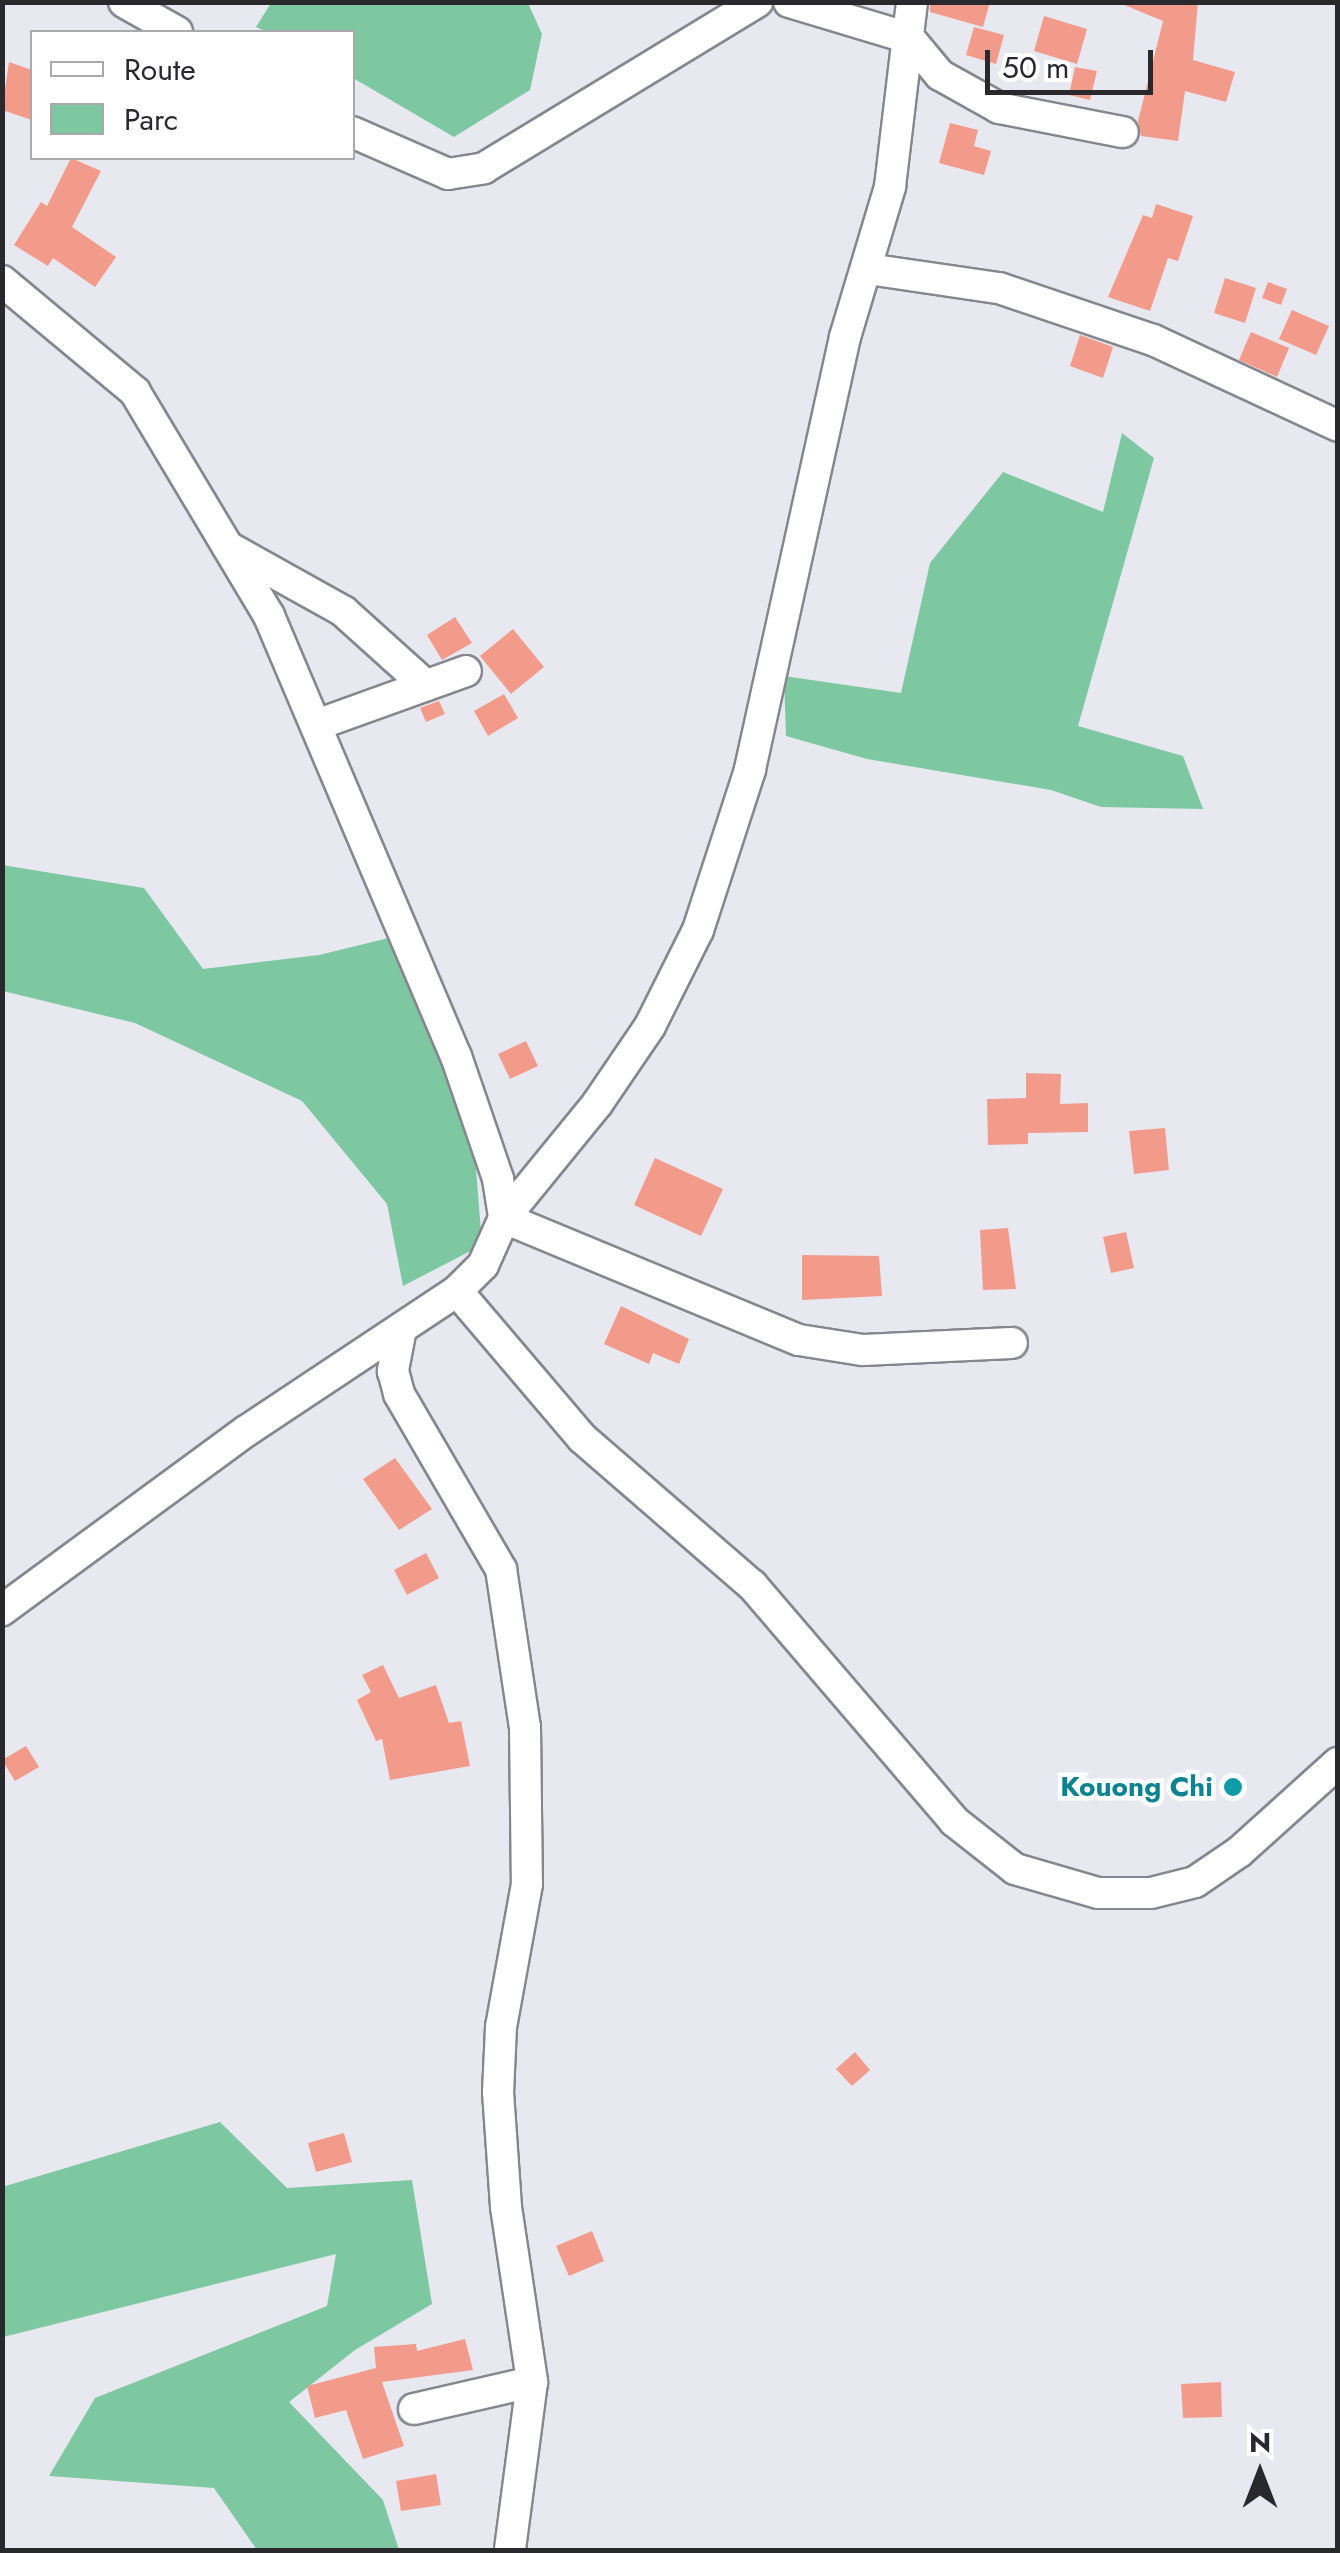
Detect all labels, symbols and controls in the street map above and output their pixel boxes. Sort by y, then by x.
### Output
legend [30,30,355,160]
scale bar [990,30,1158,92]
text: 50 m [1002,46,1069,89]
text: Route [124,48,196,91]
text: Parc [124,98,178,141]
place label: Kouong Chi [1060,1770,1213,1804]
marker: Kouong Chi [1222,1776,1244,1798]
text: N [1249,2422,1271,2463]
north arrow [1210,2423,1310,2523]

